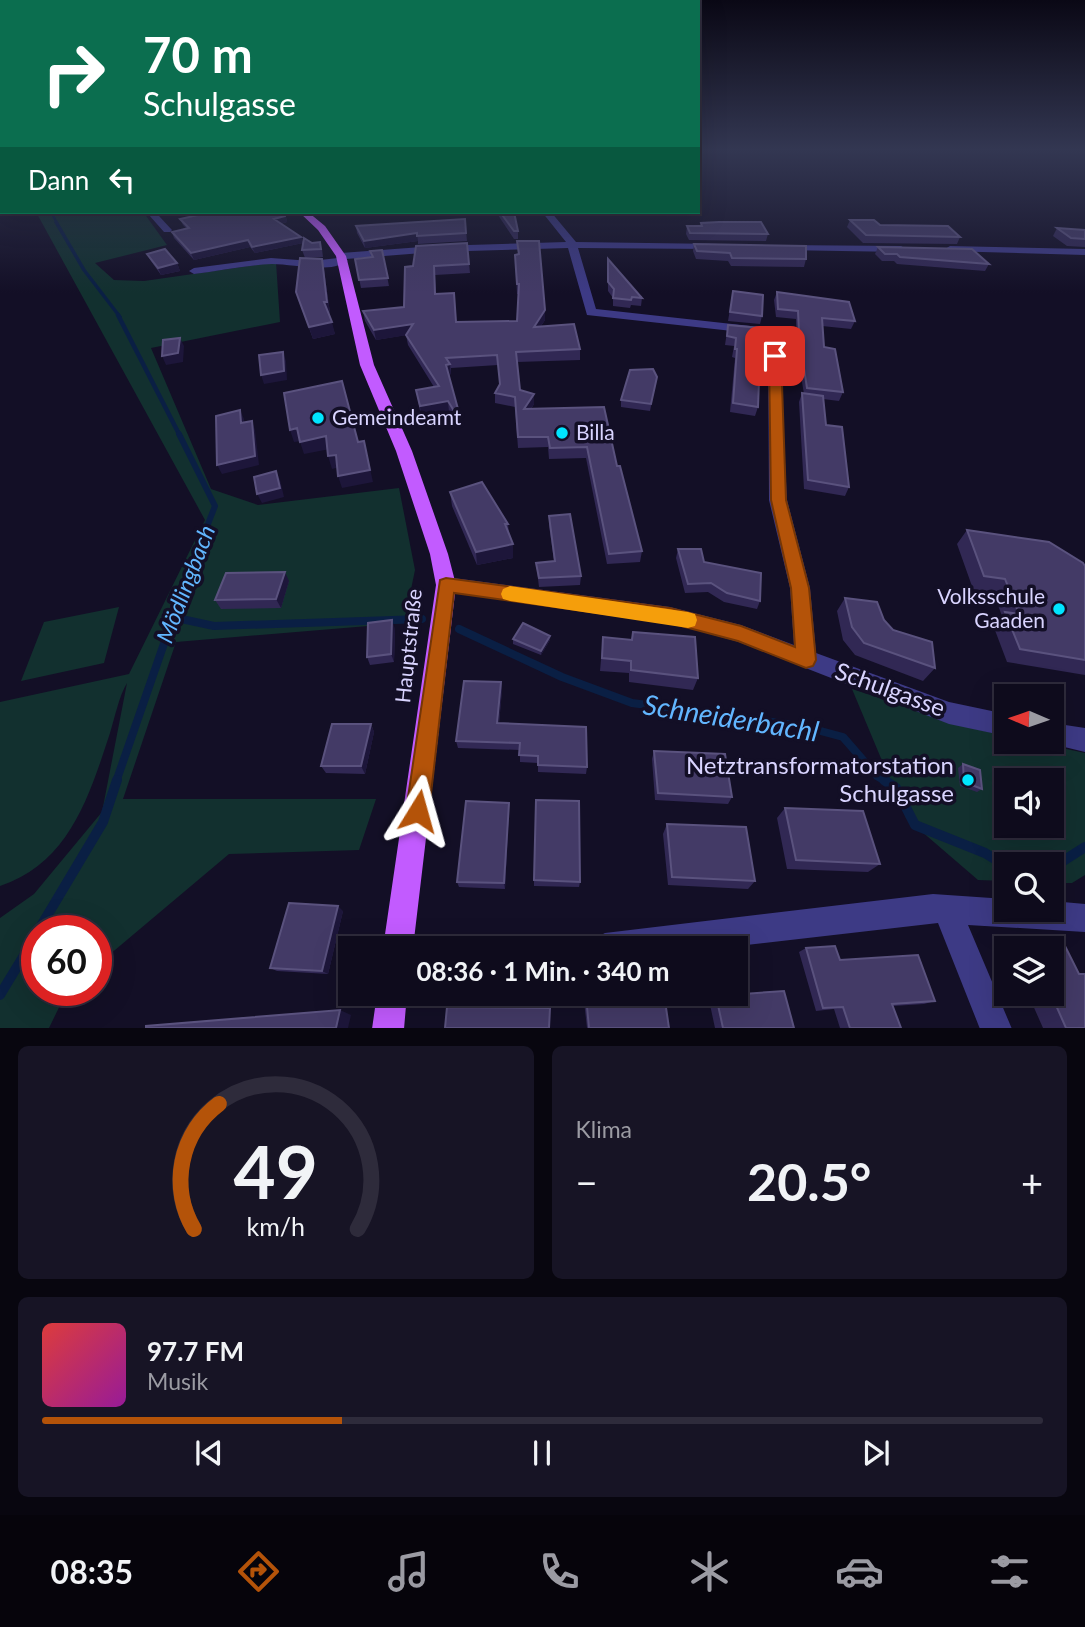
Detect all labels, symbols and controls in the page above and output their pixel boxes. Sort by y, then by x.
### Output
text: 70 m [143,25,253,83]
icon: right [28,28,119,119]
text: Schulgasse [143,84,296,123]
icon: left [103,161,141,199]
text: Dann [28,164,89,196]
pin [745,326,805,386]
icon: arrive [756,337,794,375]
place label: Gemeindeamt [332,404,462,429]
marker: Gemeindeamt [310,410,326,426]
place label: Billa [576,419,615,444]
marker: Billa [554,425,570,441]
water label: Mödlingbach [150,521,220,647]
place label: Volksschule Gaaden [937,583,1045,632]
street label: Hauptstraße [389,587,426,704]
marker: Volksschule Gaaden [1051,601,1067,617]
street label: Schulgasse [832,655,949,722]
north arrow [994,684,1064,754]
map controls [994,684,1064,1006]
water label: Schneiderbachl [641,686,821,748]
place label: Netztransformatorstation Schulgasse [686,750,954,807]
button: sound [994,768,1064,838]
marker: Netztransformatorstation Schulgasse [960,772,976,788]
position arrow [381,774,455,848]
button: search [994,852,1064,922]
speed limit sign: 60 [21,915,112,1006]
button: layers [994,936,1064,1006]
text: 08:36 · 1 Min. · 340 m [416,955,670,987]
text: Klima [576,1115,632,1143]
text: 49 [234,1127,318,1215]
text: 20.5° [747,1150,871,1212]
text: − [576,1159,598,1205]
text: + [1021,1159,1043,1205]
text: km/h [246,1210,305,1240]
text: 97.7 FM [147,1335,244,1367]
text: Musik [147,1367,208,1395]
icon: previous [190,1434,228,1472]
icon: pause [523,1434,561,1472]
icon: next [857,1434,895,1472]
icon: directions [234,1547,283,1596]
icon: music [384,1547,433,1596]
icon: phone [535,1547,584,1596]
icon: climate [685,1547,734,1596]
icon: car [835,1547,884,1596]
icon: filters [985,1547,1034,1596]
text: 08:35 [51,1552,133,1591]

